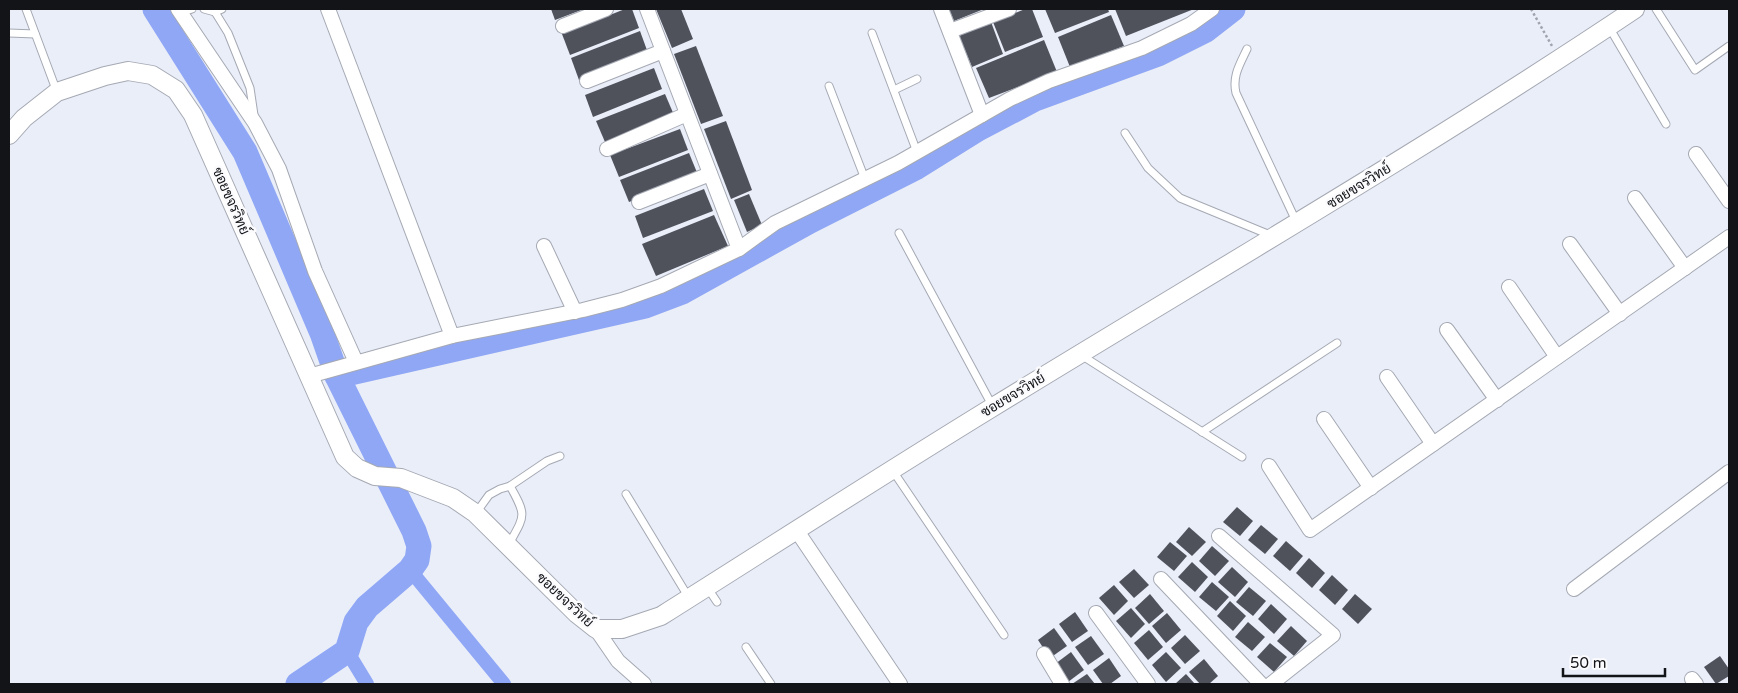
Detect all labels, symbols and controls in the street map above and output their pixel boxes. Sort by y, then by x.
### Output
street label: ซอยขจรวิทย์ [1323,159,1394,212]
street label: ซอยขจรวิทย์ [209,164,254,237]
street label: ซอยขจรวิทย์ [977,368,1048,421]
street label: ซอยขจรวิทย์ [533,568,598,631]
scale bar [1563,646,1666,678]
text: 50 m [1570,654,1607,672]

